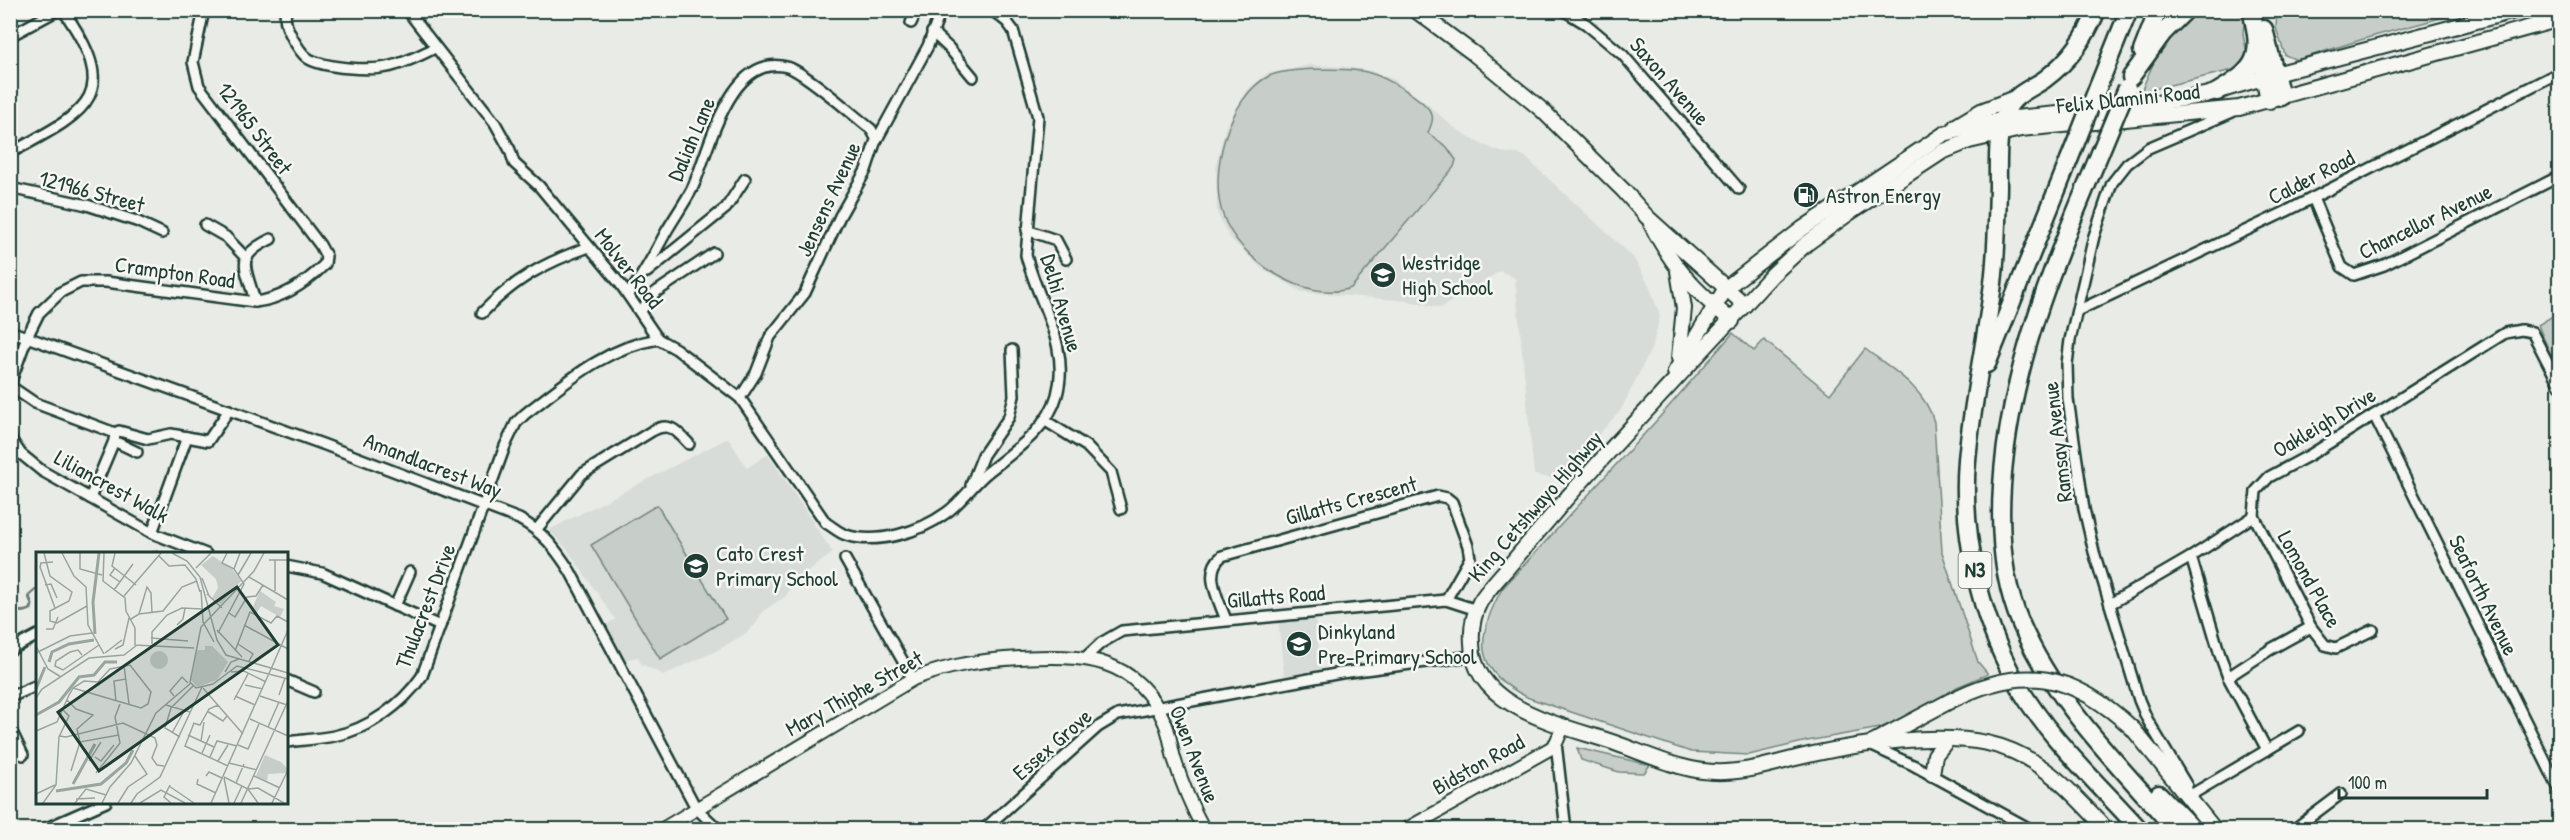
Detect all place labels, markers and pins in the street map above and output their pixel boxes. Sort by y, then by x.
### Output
fuel station icon: Astron Energy [1791,180,1821,210]
place label: Astron Energy [1826,180,1941,210]
place label: Westridge High School [1402,247,1493,302]
school or university icon: Westridge High School [1368,260,1398,290]
place label: Cato Crest Primary School [716,538,838,593]
school or university icon: Cato Crest Primary School [681,551,711,581]
place label: Dinkyland Pre-Primary School [1318,616,1477,671]
school or university icon: Dinkyland Pre-Primary School [1284,629,1314,659]

